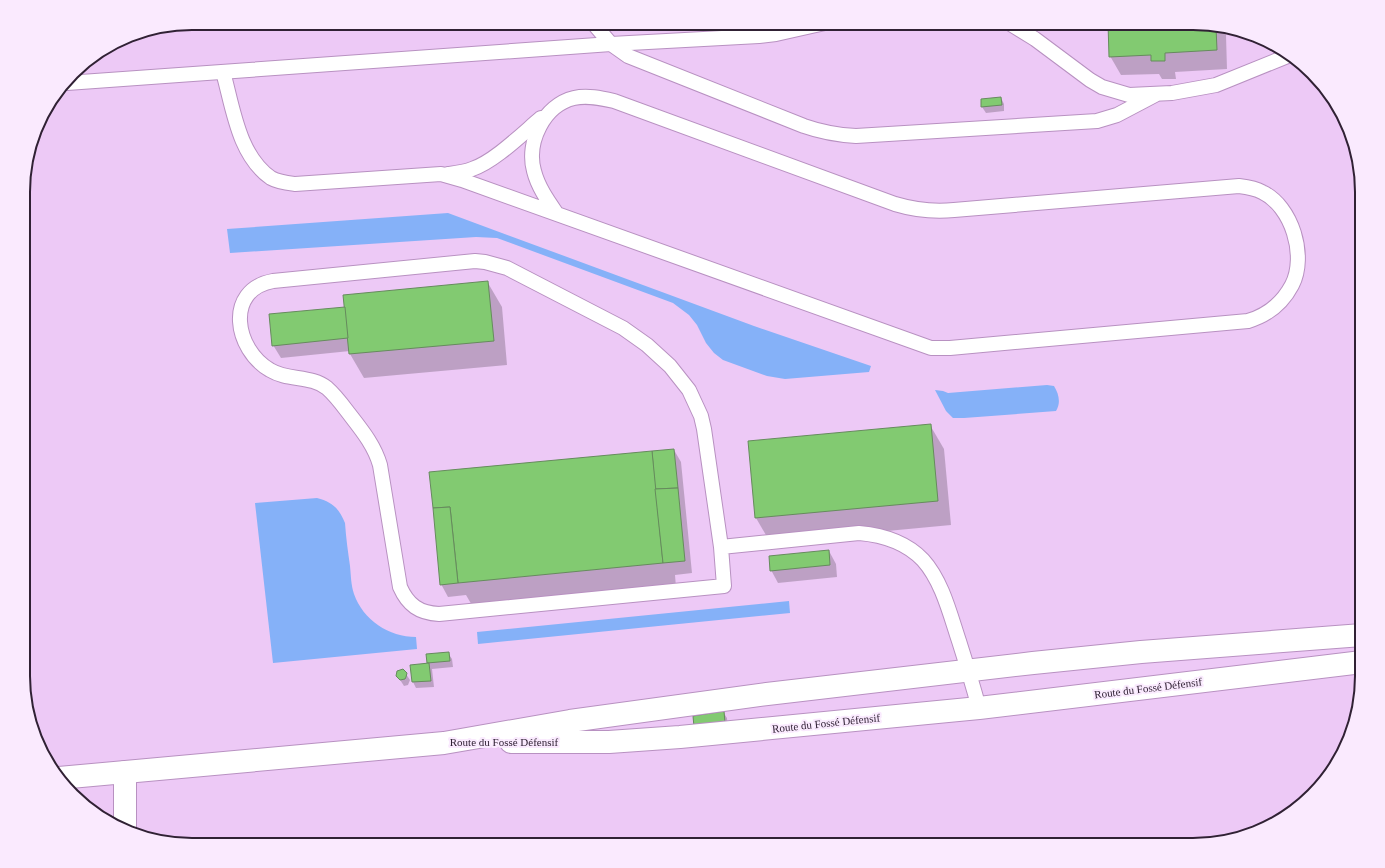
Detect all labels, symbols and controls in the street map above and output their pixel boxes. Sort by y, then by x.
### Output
street label: Route du Fossé Défensif [1093,675,1203,701]
street label: Route du Fossé Défensif [771,711,881,735]
street label: Route du Fossé Défensif [450,736,559,748]

